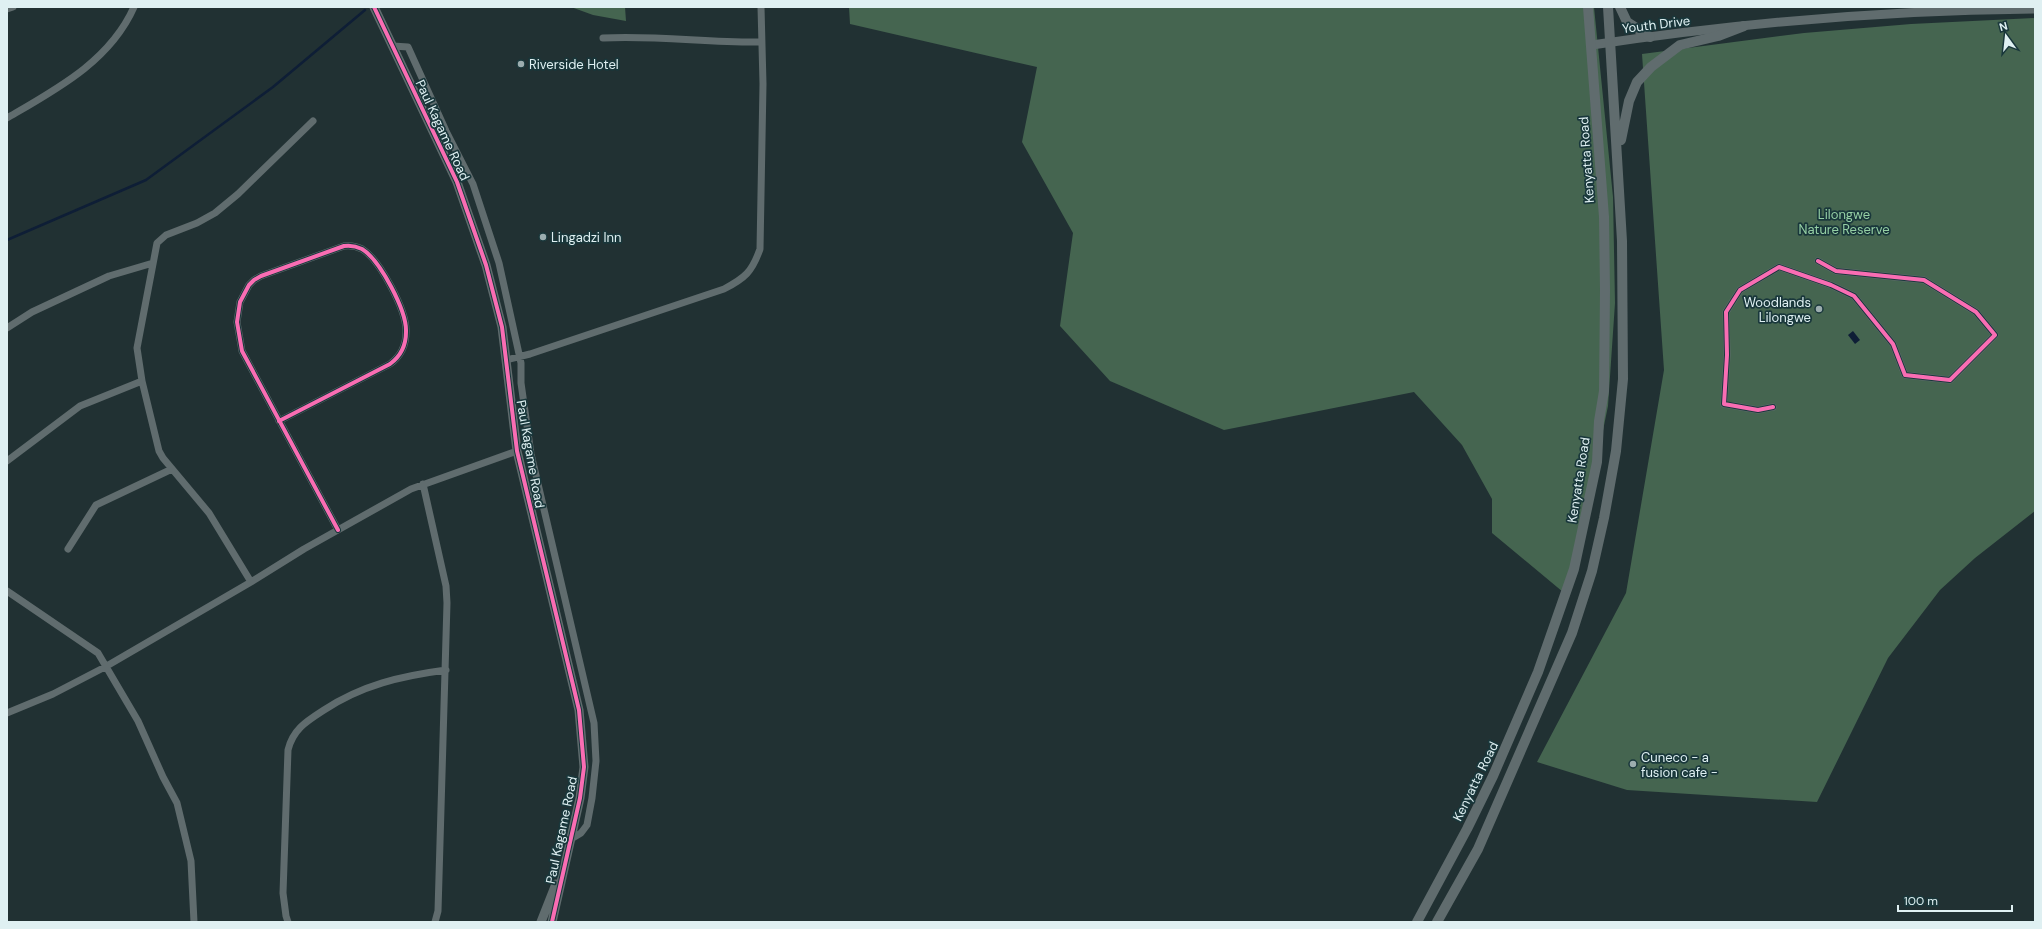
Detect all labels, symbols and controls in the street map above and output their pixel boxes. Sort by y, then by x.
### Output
street label: Youth Drive [1621,12,1691,37]
north arrow [1986,16,2026,56]
text: N [1998,19,2009,34]
place label: Riverside Hotel [529,56,619,73]
marker: Riverside Hotel [516,59,526,69]
street label: Paul Kagame Road [412,77,473,183]
street label: Kenyatta Road [1575,116,1598,204]
park label: Lilongwe Nature Reserve [1798,206,1890,238]
place label: Lingadzi Inn [551,229,621,246]
marker: Lingadzi Inn [538,232,548,242]
place label: Woodlands Lilongwe [1743,294,1811,326]
marker: Woodlands Lilongwe [1814,304,1824,314]
street label: Paul Kagame Road [513,399,548,509]
street label: Kenyatta Road [1563,436,1594,524]
street label: Kenyatta Road [1449,739,1502,824]
place label: Cuneco - a fusion cafe - [1641,749,1718,781]
marker: Cuneco - a fusion cafe - [1628,759,1638,769]
street label: Paul Kagame Road [542,775,581,885]
scale bar [1898,887,2012,913]
text: 100 m [1904,893,1938,909]

